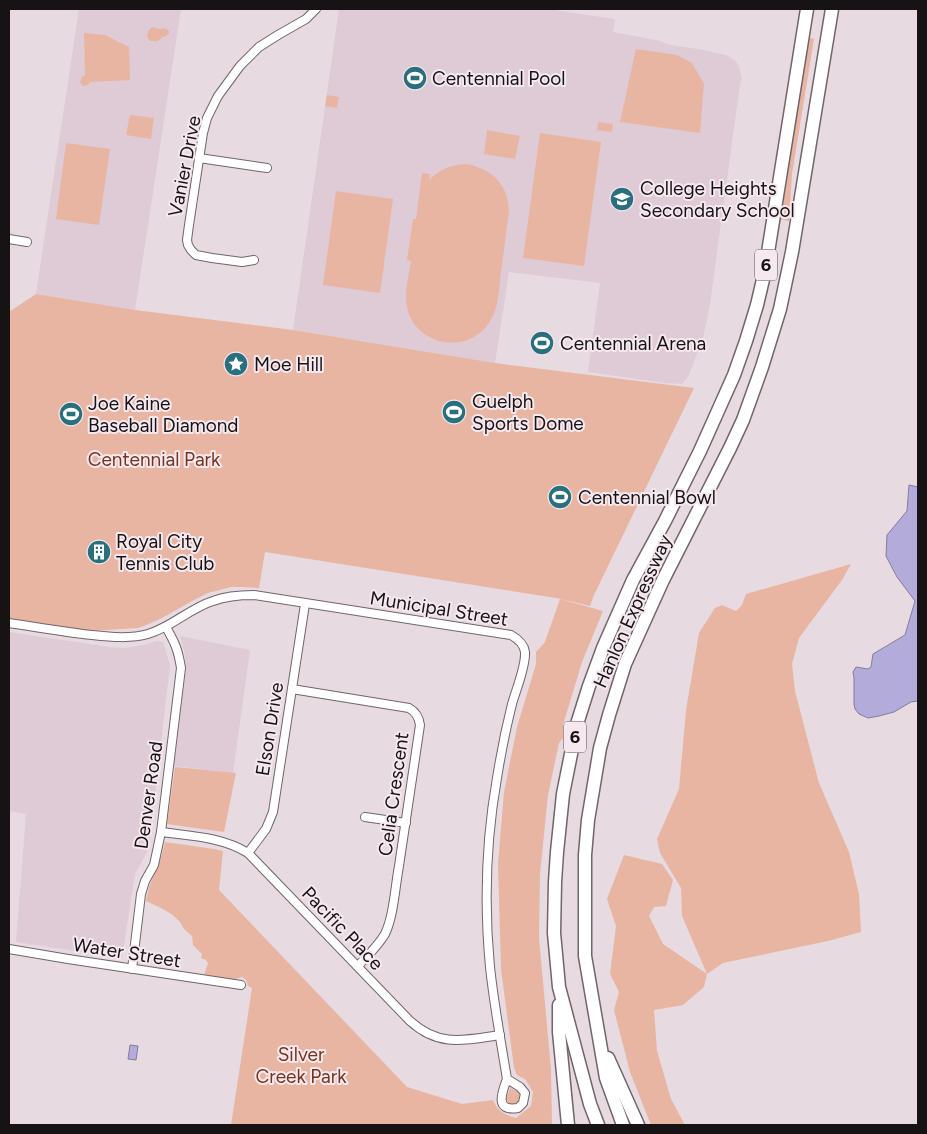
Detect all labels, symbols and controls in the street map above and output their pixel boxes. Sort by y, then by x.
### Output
sports icon: Centennial Pool [402,65,428,91]
place label: Centennial Pool [432,67,565,90]
street label: Vanier Drive [163,114,206,219]
place label: College Heights Secondary School [640,177,795,222]
school or university icon: College Heights Secondary School [609,186,635,212]
road number: 6 [755,250,777,280]
sports icon: Centennial Arena [529,330,555,356]
place label: Centennial Arena [560,332,706,355]
place icon: Moe Hill [223,351,249,377]
place label: Moe Hill [254,353,323,376]
place label: Guelph Sports Dome [472,390,584,435]
place label: Joe Kaine Baseball Diamond [88,392,239,437]
sports icon: Guelph Sports Dome [441,399,467,425]
sports icon: Joe Kaine Baseball Diamond [58,401,84,427]
park label: Centennial Park [88,448,221,471]
sports icon: Centennial Bowl [547,484,573,510]
place label: Centennial Bowl [578,486,716,509]
place label: Royal City Tennis Club [116,530,214,575]
street label: Hanlon Expressway [588,531,677,691]
building icon: Royal City Tennis Club [86,539,112,565]
street label: Municipal Street [368,586,510,631]
street label: Elson Drive [251,681,288,778]
road number: 6 [564,722,586,752]
street label: Celia Crescent [373,731,414,857]
street label: Denver Road [130,740,167,851]
street label: Pacific Place [297,882,388,975]
street label: Water Street [71,933,183,972]
park label: Silver Creek Park [256,1043,347,1088]

